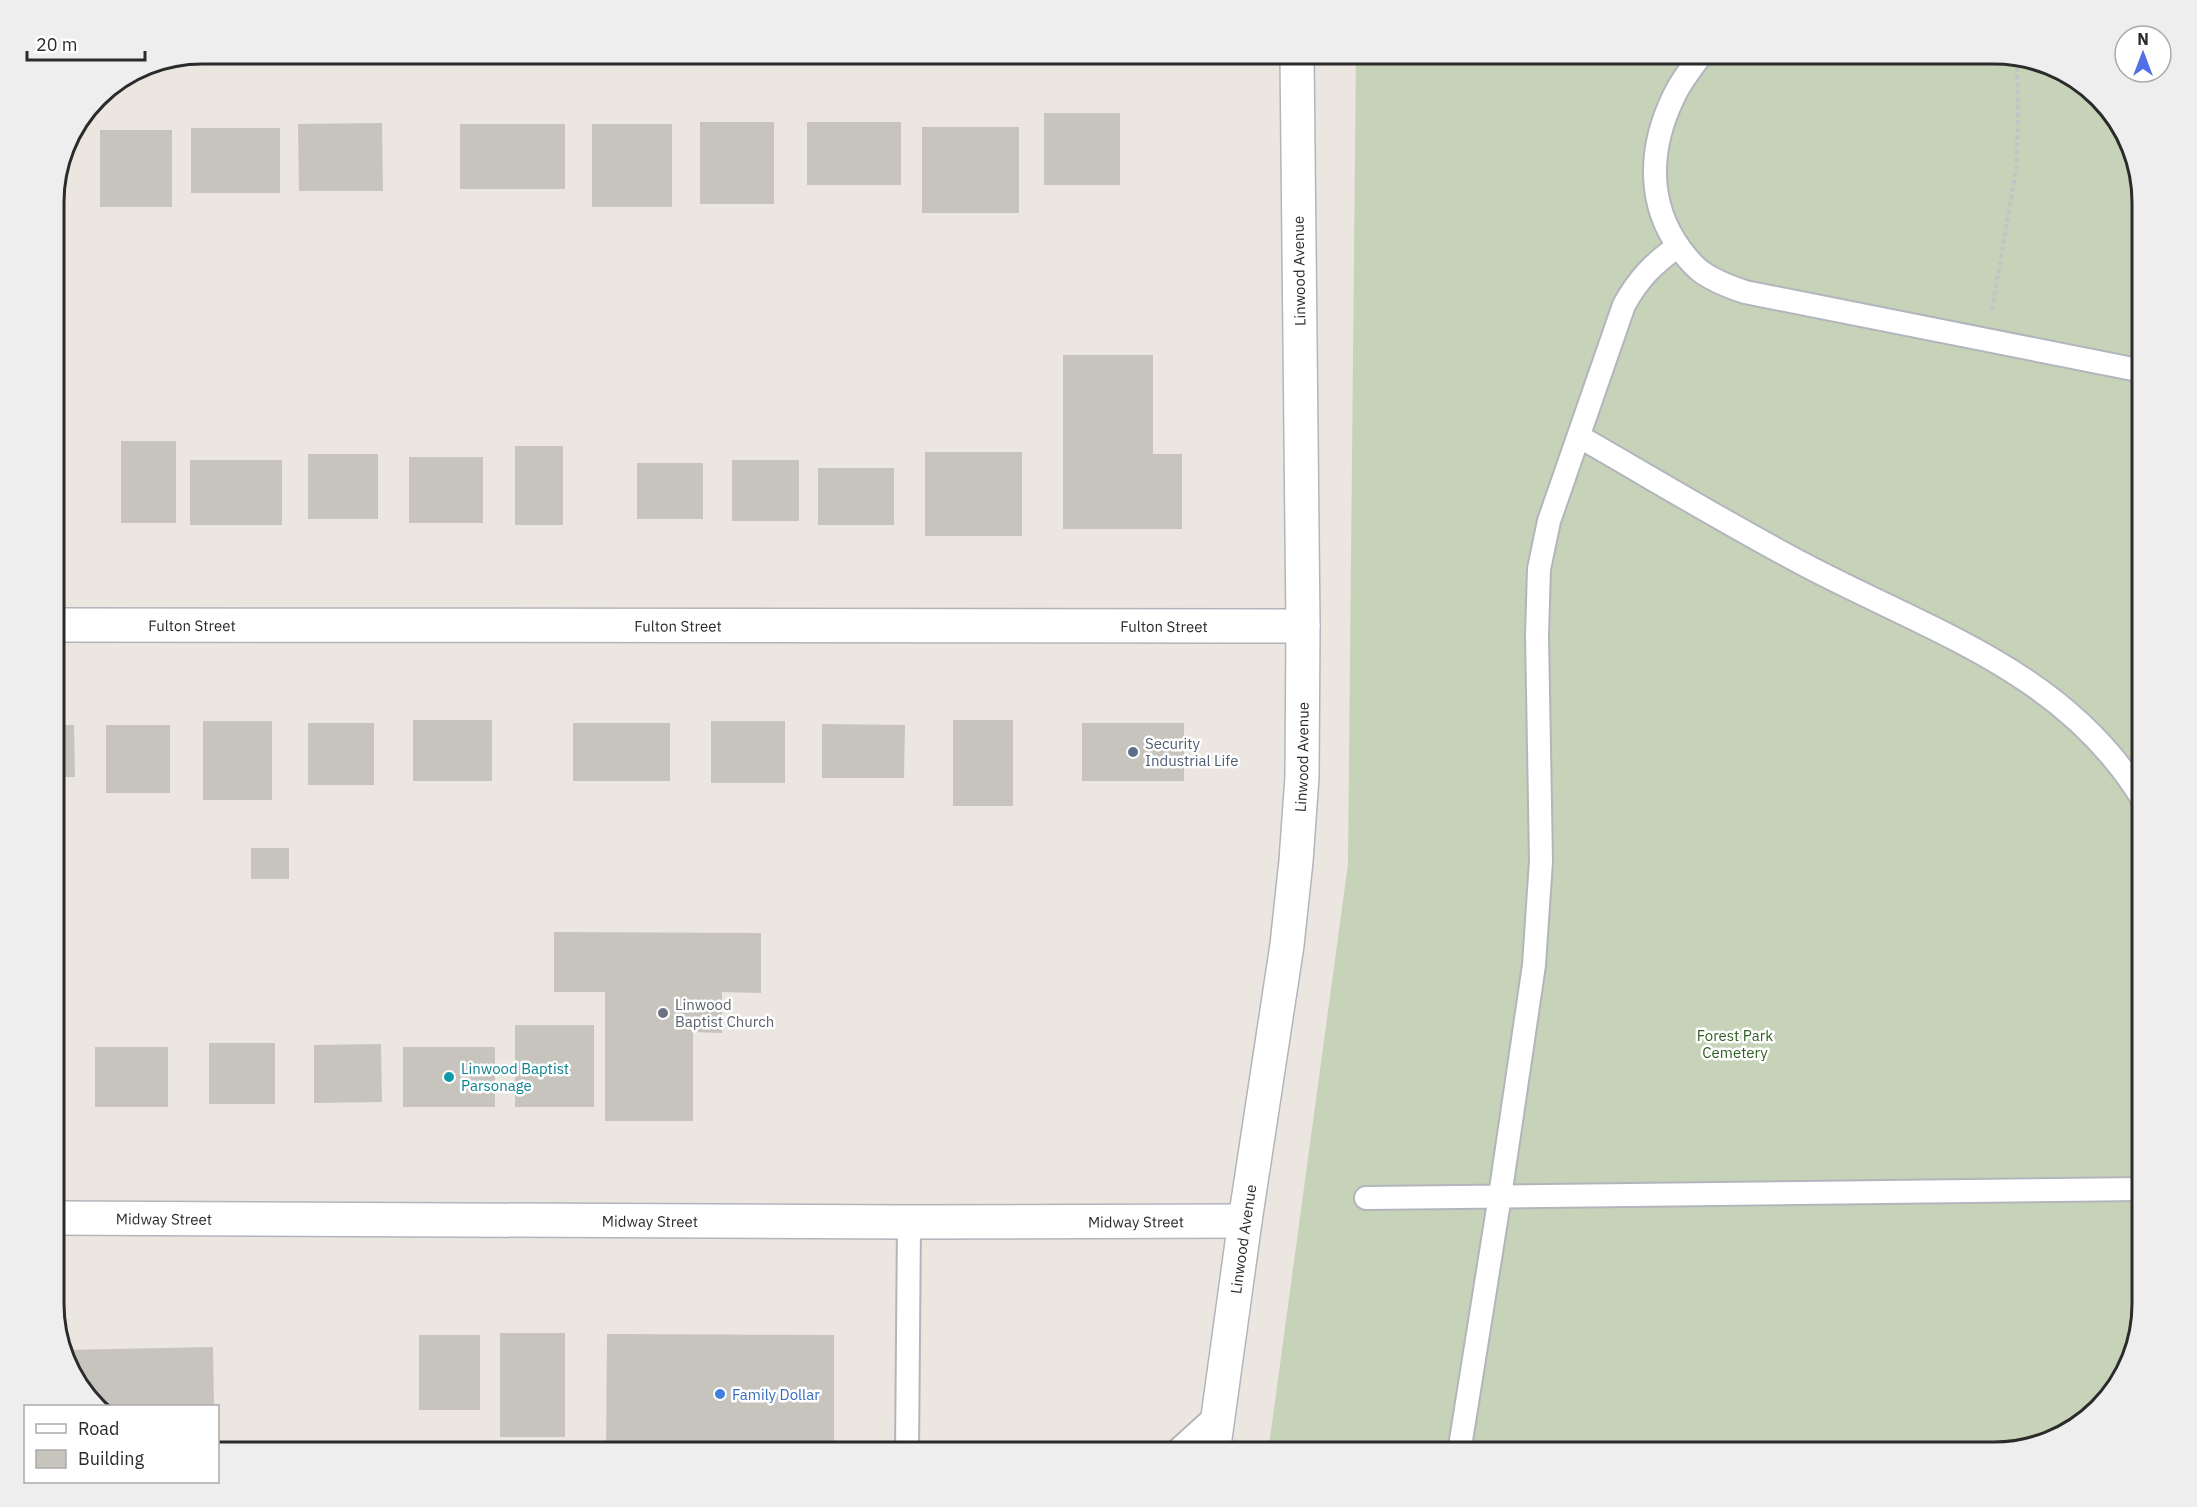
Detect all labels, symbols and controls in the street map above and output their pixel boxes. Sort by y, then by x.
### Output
scale bar [27,24,146,62]
north arrow [2113,24,2173,84]
text: N [2137,29,2149,49]
text: 20 m [36,33,78,56]
street label: Linwood Avenue [1289,216,1309,326]
street label: Fulton Street [148,616,236,635]
street label: Fulton Street [634,616,722,635]
street label: Fulton Street [1120,616,1208,635]
street label: Linwood Avenue [1290,702,1312,813]
place label: Security Industrial Life [1145,734,1238,770]
marker: Security Industrial Life [1126,745,1140,759]
place label: Linwood Baptist Church [675,995,774,1031]
marker: Linwood Baptist Church [656,1006,670,1020]
park label: Forest Park Cemetery [1697,1026,1773,1062]
place label: Linwood Baptist Parsonage [461,1059,569,1095]
marker: Linwood Baptist Parsonage [442,1070,456,1084]
street label: Linwood Avenue [1226,1183,1260,1295]
street label: Midway Street [116,1209,212,1228]
street label: Midway Street [602,1211,698,1231]
street label: Midway Street [1088,1212,1184,1231]
place label: Family Dollar [732,1385,820,1404]
marker: Family Dollar [713,1387,727,1401]
legend [24,1405,219,1483]
text: Road [78,1417,119,1440]
text: Building [78,1447,145,1470]

